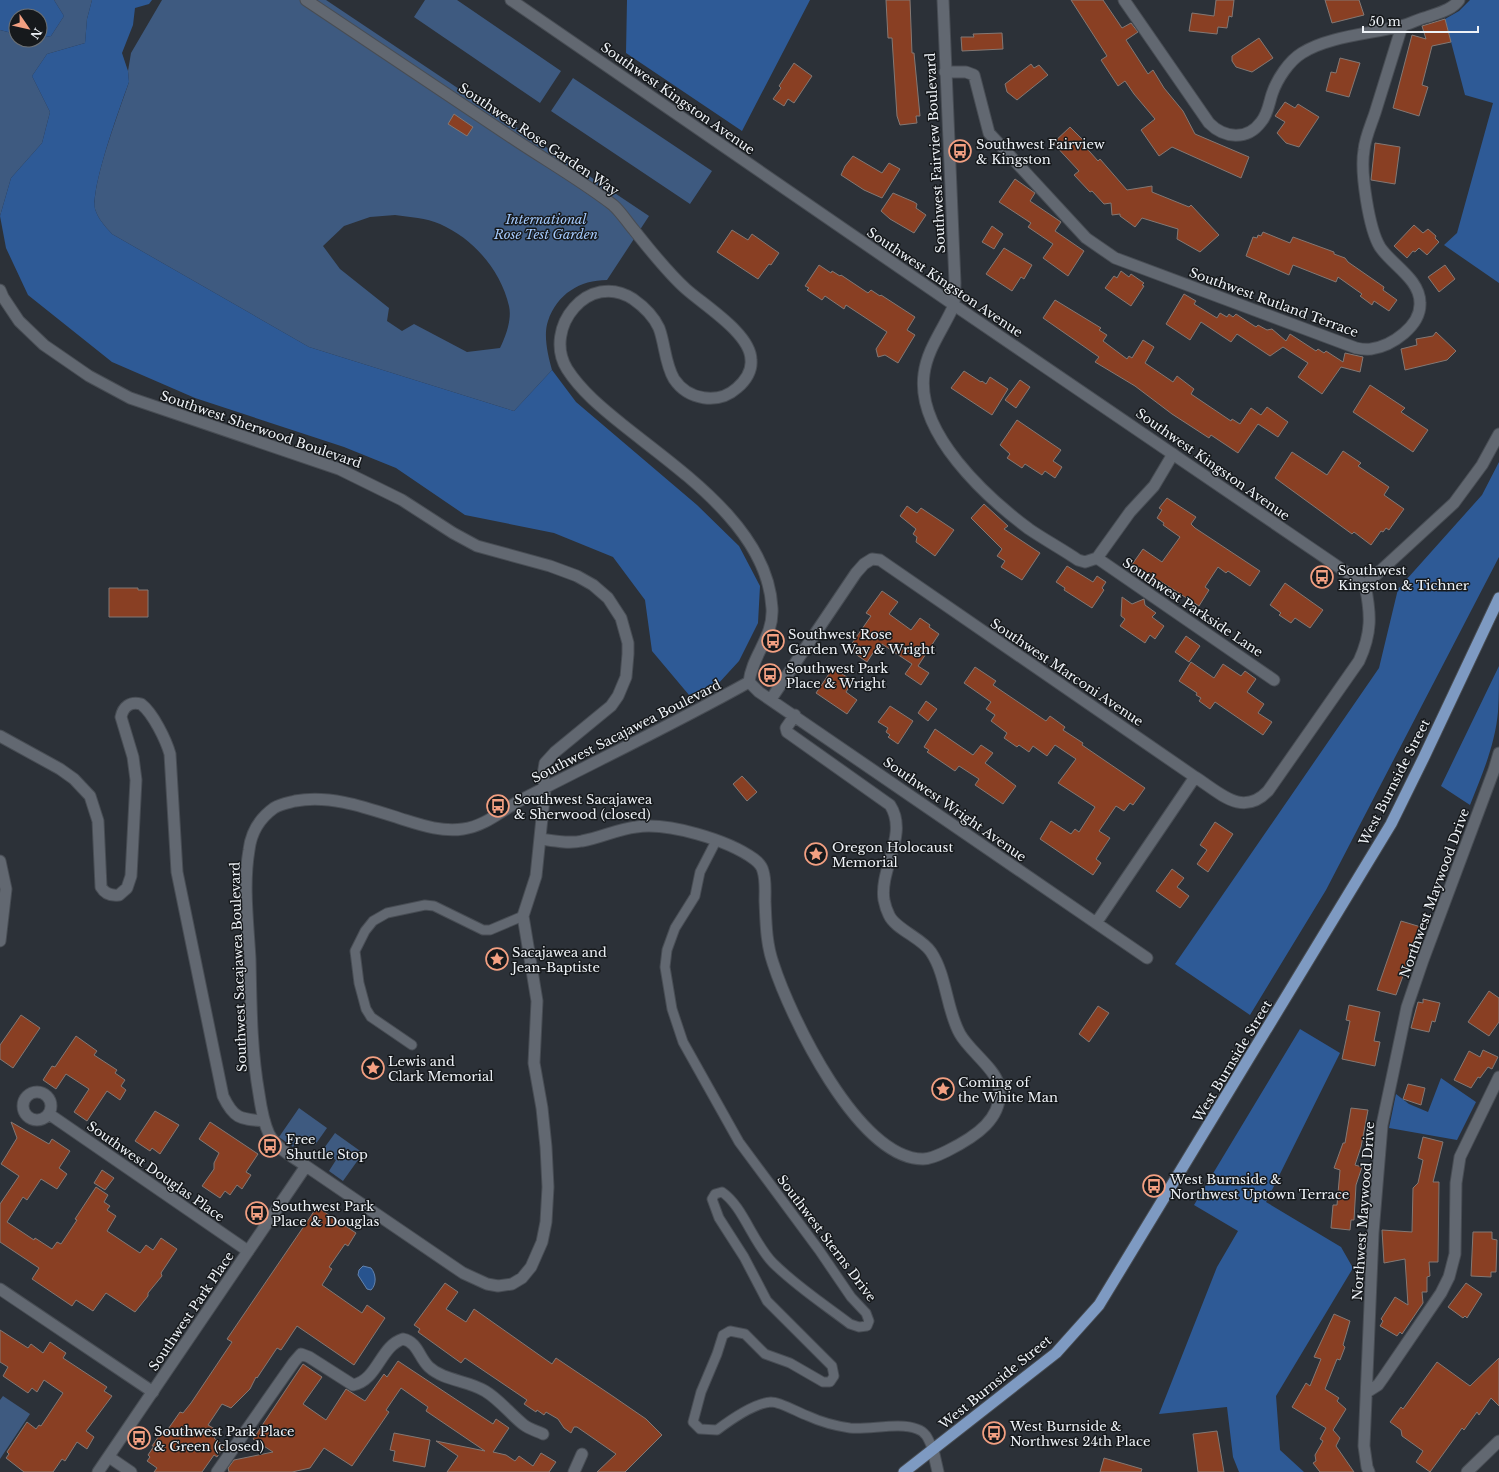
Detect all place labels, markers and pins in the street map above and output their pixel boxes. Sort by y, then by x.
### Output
place label: Southwest Fairview & Kingston [976,136,1105,168]
bus stop icon: Southwest Fairview & Kingston [947,138,973,164]
place label: Southwest Kingston & Tichner [1338,562,1470,594]
bus stop icon: Southwest Kingston & Tichner [1309,564,1335,590]
place label: Southwest Rose Garden Way & Wright [788,626,935,658]
bus stop icon: Southwest Rose Garden Way & Wright [760,628,786,654]
place label: Southwest Park Place & Wright [786,660,888,692]
bus stop icon: Southwest Park Place & Wright [757,662,783,688]
place label: Southwest Sacajawea & Sherwood (closed) [514,791,653,823]
bus stop icon: Southwest Sacajawea & Sherwood (closed) [485,793,511,819]
place label: Oregon Holocaust Memorial [832,839,953,871]
place icon: Oregon Holocaust Memorial [803,841,829,867]
place label: Sacajawea and Jean-Baptiste [510,944,607,976]
place icon: Sacajawea and Jean-Baptiste [484,946,510,972]
place label: Lewis and Clark Memorial [388,1053,493,1085]
place icon: Lewis and Clark Memorial [360,1055,386,1081]
place label: Coming of the White Man [958,1074,1058,1106]
place icon: Coming of the White Man [930,1076,956,1102]
place label: Free Shuttle Stop [286,1131,368,1163]
bus stop icon: Free Shuttle Stop [257,1133,283,1159]
place label: West Burnside & Northwest Uptown Terrace [1169,1171,1349,1203]
bus stop icon: West Burnside & Northwest Uptown Terrace [1141,1173,1167,1199]
place label: Southwest Park Place & Douglas [272,1198,380,1230]
bus stop icon: Southwest Park Place & Douglas [244,1200,270,1226]
place label: West Burnside & Northwest 24th Place [1009,1418,1150,1450]
bus stop icon: West Burnside & Northwest 24th Place [981,1420,1007,1446]
place label: Southwest Park Place & Green (closed) [154,1423,295,1455]
bus stop icon: Southwest Park Place & Green (closed) [126,1425,152,1451]

